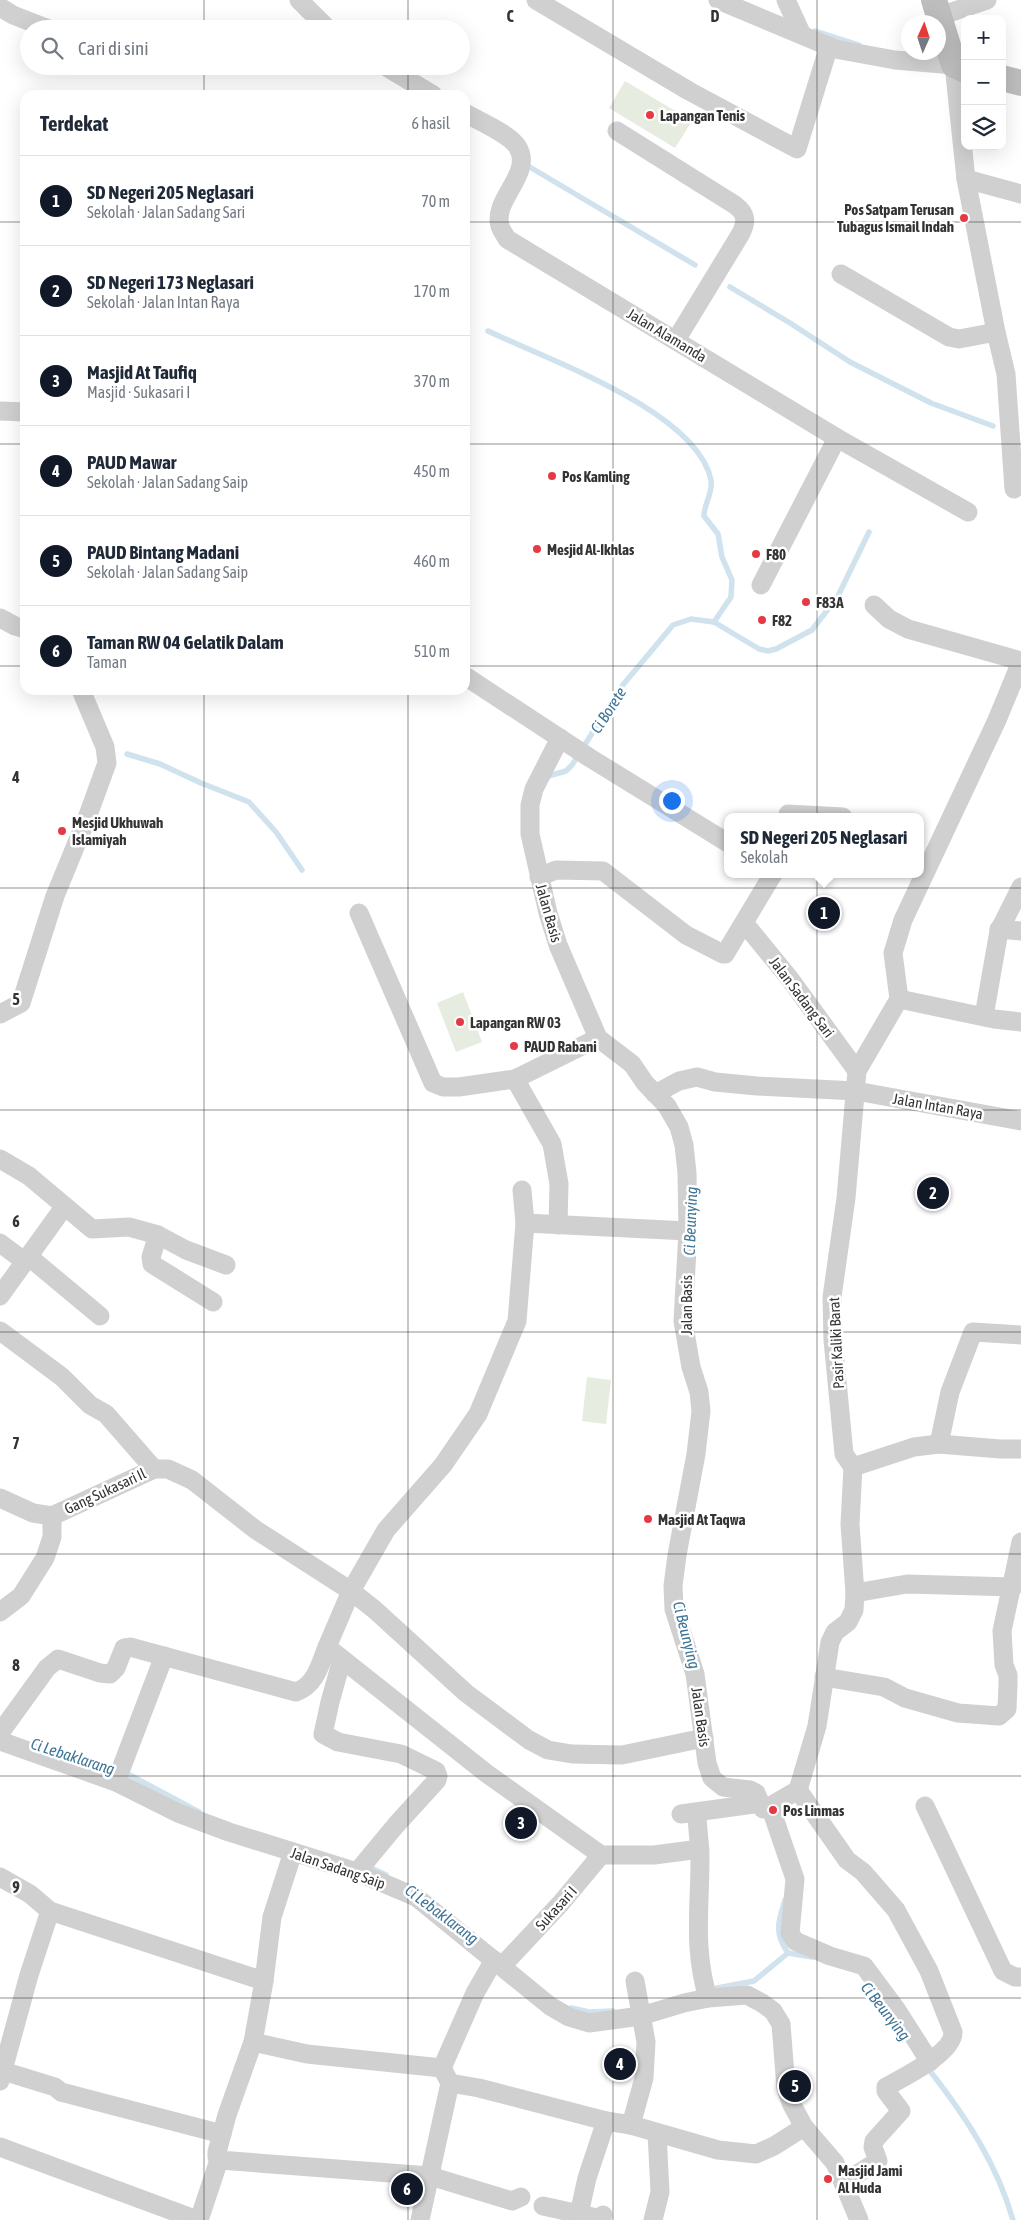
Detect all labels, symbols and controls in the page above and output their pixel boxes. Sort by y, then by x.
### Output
text: C [506,7,514,25]
text: D [711,7,720,25]
north arrow [901,15,946,60]
map controls [961,15,1006,150]
button: + [961,15,1006,60]
search box [20,20,470,75]
icon: search [38,34,66,62]
text: Cari di sini [78,37,149,59]
button: − [961,60,1006,105]
button: layers [961,105,1006,150]
place label: Lapangan Tenis [660,107,746,124]
marker: Lapangan Tenis [644,109,656,121]
text: Terdekat [40,111,108,135]
text: 6 hasil [412,114,450,132]
text: SD Negeri 205 Neglasari [87,181,254,203]
text: 1 [52,192,60,210]
text: 70 m [421,192,450,210]
place label: Pos Satpam Terusan Tubagus Ismail Indah [837,201,954,235]
text: Sekolah · Jalan Sadang Sari [87,203,245,221]
marker: Pos Satpam Terusan Tubagus Ismail Indah [958,212,970,224]
text: SD Negeri 173 Neglasari [87,271,254,293]
text: 2 [52,282,60,300]
text: 170 m [414,282,450,300]
text: Sekolah · Jalan Intan Raya [87,293,240,311]
street label: Jalan Alamanda [624,305,710,365]
text: Masjid At Taufiq [87,361,197,383]
text: 3 [52,372,60,390]
text: 370 m [414,372,450,390]
text: Masjid · Sukasari I [87,383,190,401]
text: PAUD Mawar [87,451,176,473]
text: 4 [52,462,60,480]
text: 450 m [414,462,450,480]
place label: Pos Kamling [562,468,630,485]
marker: Pos Kamling [546,470,558,482]
text: Sekolah · Jalan Sadang Saip [87,473,248,491]
text: PAUD Bintang Madani [87,541,239,563]
place label: Mesjid Al-Ikhlas [547,541,635,558]
marker: Mesjid Al-Ikhlas [531,543,543,555]
place label: F80 [766,546,786,563]
marker: F80 [750,548,762,560]
text: 5 [52,552,60,570]
text: 460 m [414,552,450,570]
text: Sekolah · Jalan Sadang Saip [87,563,248,581]
place label: F83A [816,594,844,611]
marker: F83A [800,596,812,608]
place label: F82 [772,612,792,629]
marker: F82 [756,614,768,626]
text: Taman RW 04 Gelatik Dalam [87,631,284,653]
text: 6 [52,642,60,660]
text: 510 m [414,642,450,660]
text: Taman [87,653,127,671]
water label: Ci Borete [586,684,630,736]
text: 4 [11,768,20,786]
your location [659,788,685,814]
popup [724,813,924,878]
place label: Mesjid Ukhuwah Islamiyah [72,814,163,848]
marker: Mesjid Ukhuwah Islamiyah [56,825,68,837]
text: SD Negeri 205 Neglasari [741,826,907,848]
text: Sekolah [741,848,788,866]
street label: Jalan Basis [533,882,565,944]
pin: 1 [808,894,840,932]
street label: Jalan Sadang Sari [766,953,838,1041]
text: 5 [12,990,20,1008]
place label: Lapangan RW 03 [470,1014,561,1031]
marker: Lapangan RW 03 [454,1016,466,1028]
place label: PAUD Rabani [524,1038,597,1055]
marker: PAUD Rabani [508,1040,520,1052]
street label: Jalan Intan Raya [892,1090,984,1122]
pin: 2 [917,1174,949,1212]
water label: Ci Beunying [680,1186,701,1256]
text: 6 [12,1212,20,1230]
street label: Jalan Basis [678,1275,695,1335]
street label: Pasir Kaliki Barat [825,1297,847,1389]
text: 7 [12,1434,20,1452]
street label: Gang Sukasari Il [62,1465,148,1517]
place label: Masjid At Taqwa [658,1511,746,1528]
marker: Masjid At Taqwa [642,1513,654,1525]
water label: Ci Beunying [669,1599,704,1671]
text: 8 [12,1656,20,1674]
street label: Jalan Basis [688,1686,714,1748]
water label: Ci Lebaklarang [29,1734,117,1779]
place label: Pos Linmas [783,1802,845,1819]
pin: 3 [505,1804,537,1842]
marker: Pos Linmas [767,1804,779,1816]
street label: Jalan Sadang Saip [288,1844,388,1892]
text: 9 [12,1878,20,1896]
water label: Ci Lebaklarang [401,1881,482,1948]
street label: Sukasari I [532,1883,580,1933]
water label: Ci Beunying [857,1978,914,2044]
pin: 4 [604,2045,636,2083]
pin: 5 [779,2067,811,2105]
place label: Masjid Jami Al Huda [837,2162,902,2196]
pin: 6 [391,2170,423,2208]
marker: Masjid Jami Al Huda [822,2173,834,2185]

